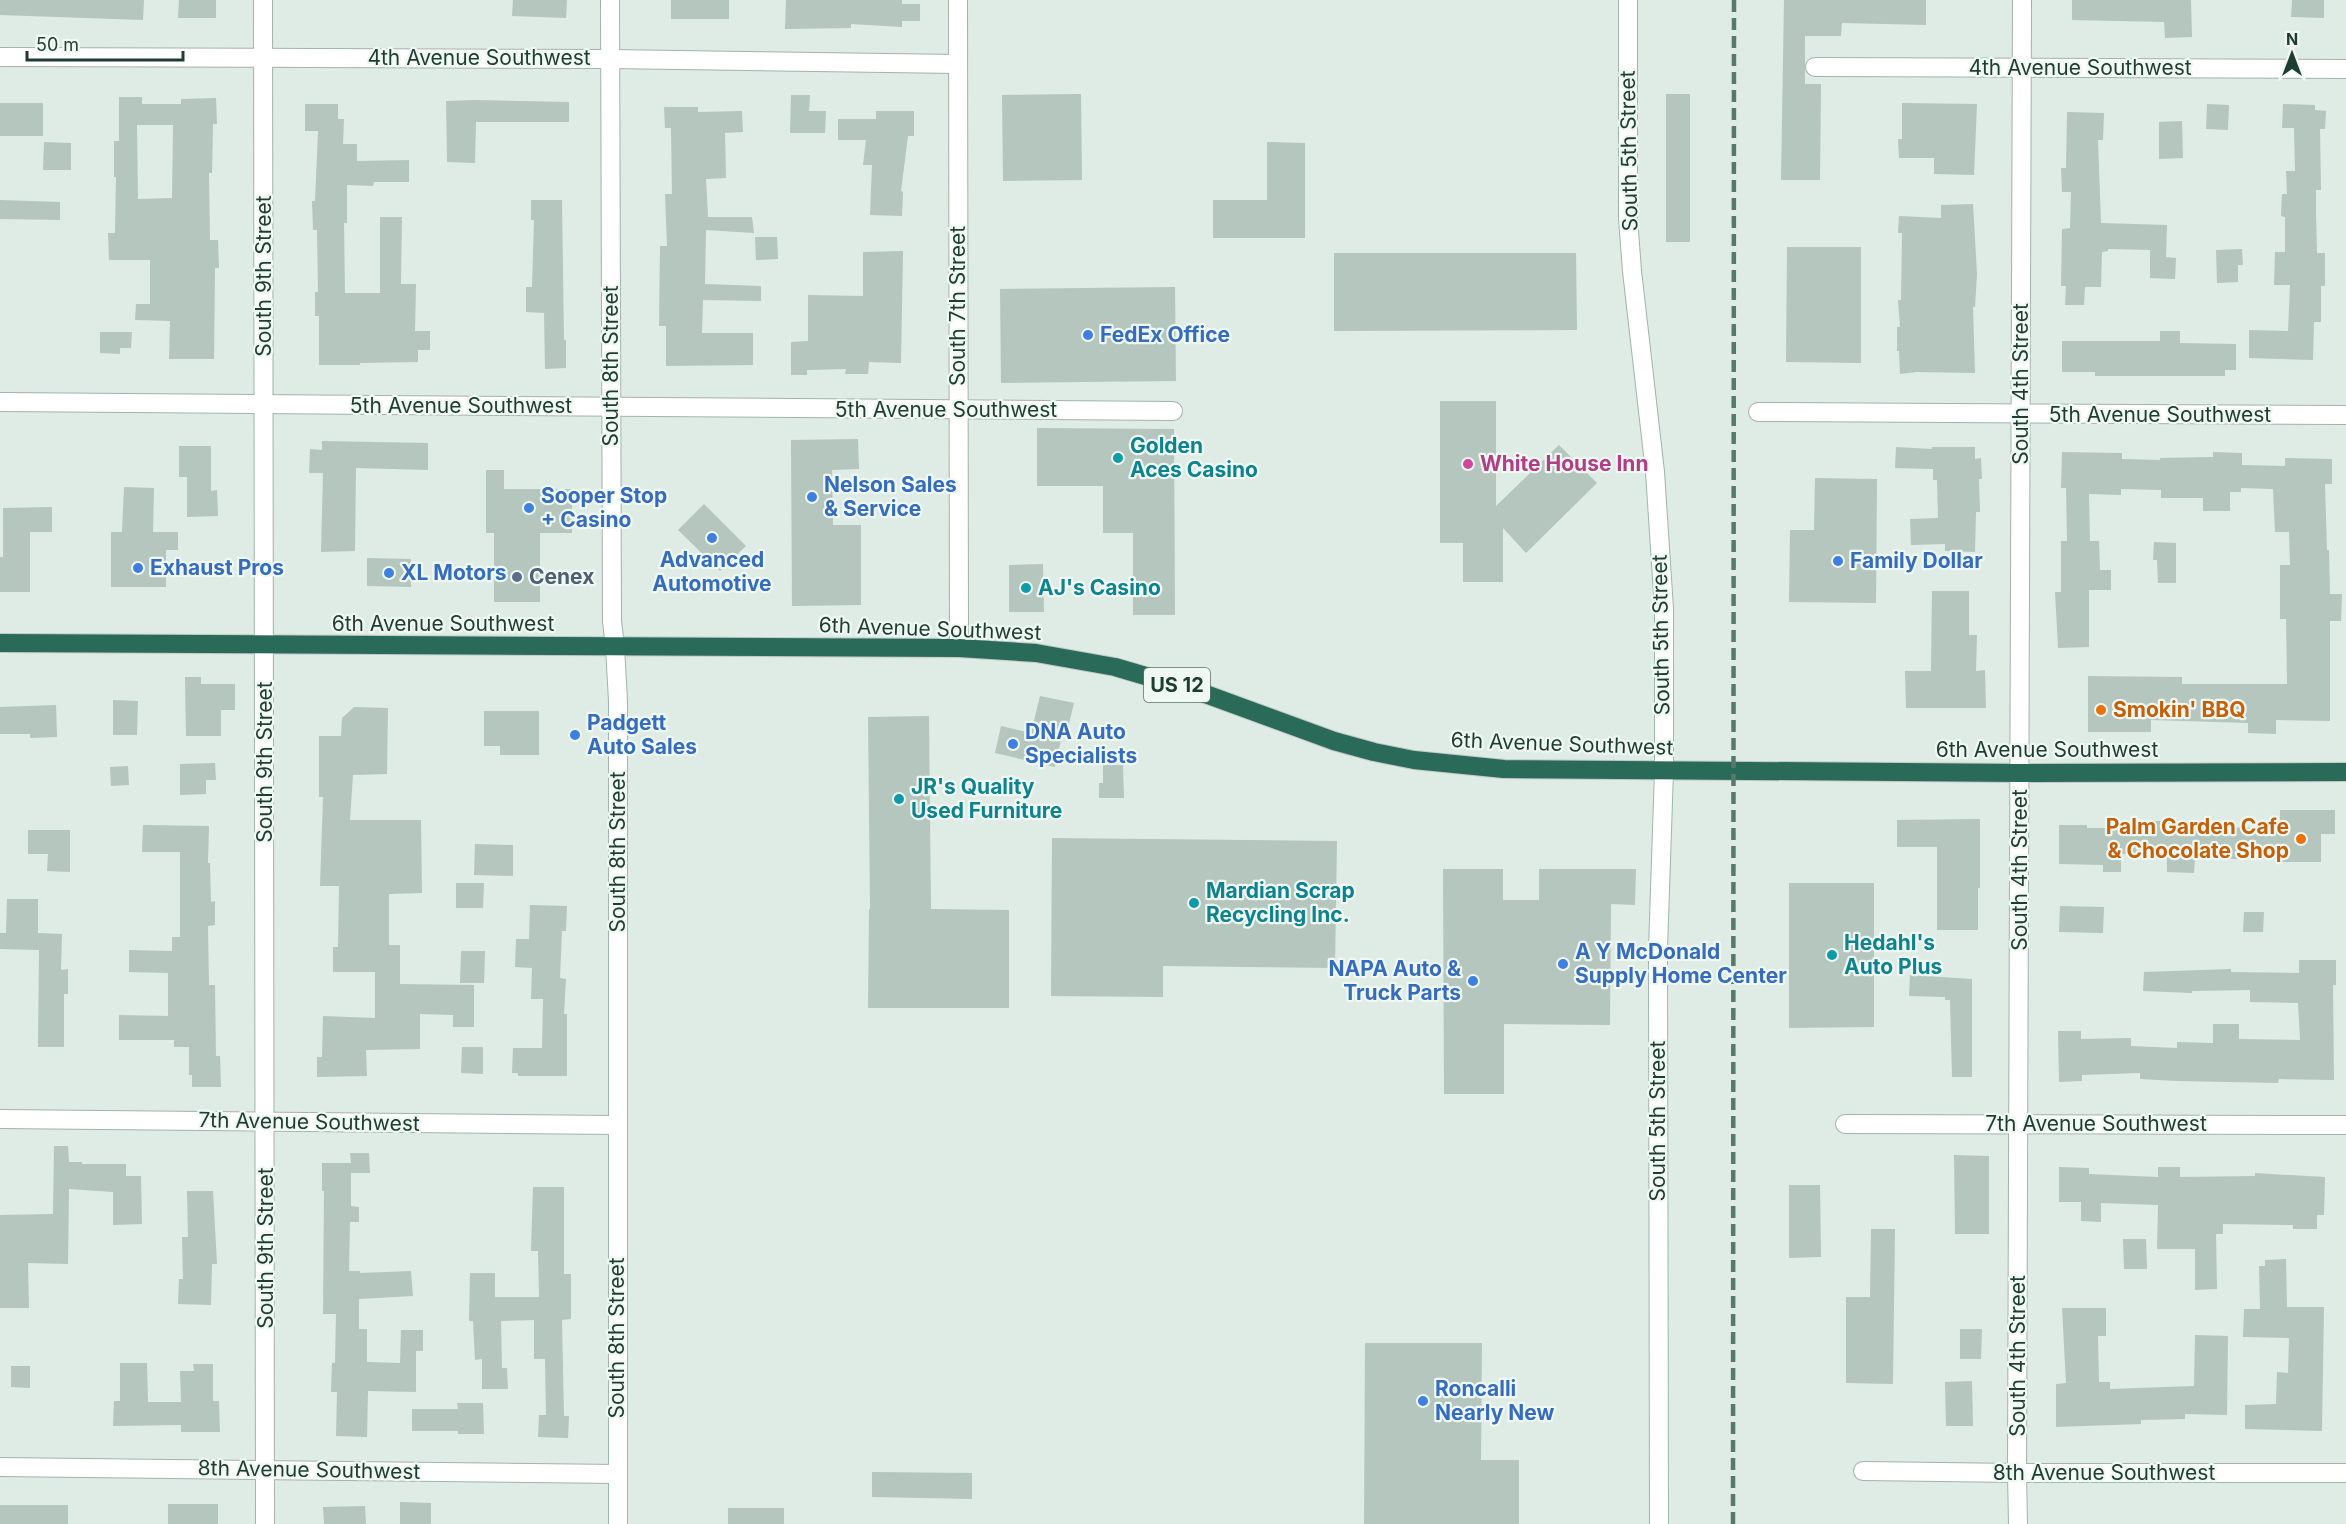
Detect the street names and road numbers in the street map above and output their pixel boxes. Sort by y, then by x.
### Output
street label: 4th Avenue Southwest [367,45,591,70]
street label: 4th Avenue Southwest [1968,55,2192,80]
street label: South 5th Street [1615,70,1642,232]
street label: South 9th Street [251,195,276,357]
street label: South 7th Street [945,226,970,386]
street label: South 8th Street [598,285,623,447]
street label: South 4th Street [2008,303,2033,465]
street label: 5th Avenue Southwest [350,393,572,418]
street label: 5th Avenue Southwest [835,397,1057,422]
street label: 5th Avenue Southwest [2049,402,2271,427]
street label: South 5th Street [1647,554,1674,716]
street label: 6th Avenue Southwest [332,611,554,636]
street label: 6th Avenue Southwest [818,612,1042,645]
road number: US 12 [1144,668,1210,702]
street label: South 9th Street [252,681,277,843]
street label: 6th Avenue Southwest [1450,727,1674,760]
street label: 6th Avenue Southwest [1936,737,2158,762]
street label: South 8th Street [605,771,630,933]
street label: South 4th Street [2007,789,2032,951]
street label: South 5th Street [1645,1040,1670,1201]
street label: 7th Avenue Southwest [198,1107,420,1136]
street label: 7th Avenue Southwest [1985,1111,2207,1136]
street label: South 9th Street [253,1167,278,1329]
street label: South 8th Street [604,1257,629,1419]
street label: South 4th Street [2005,1275,2030,1437]
street label: 8th Avenue Southwest [197,1455,421,1484]
street label: 8th Avenue Southwest [1993,1460,2215,1485]

